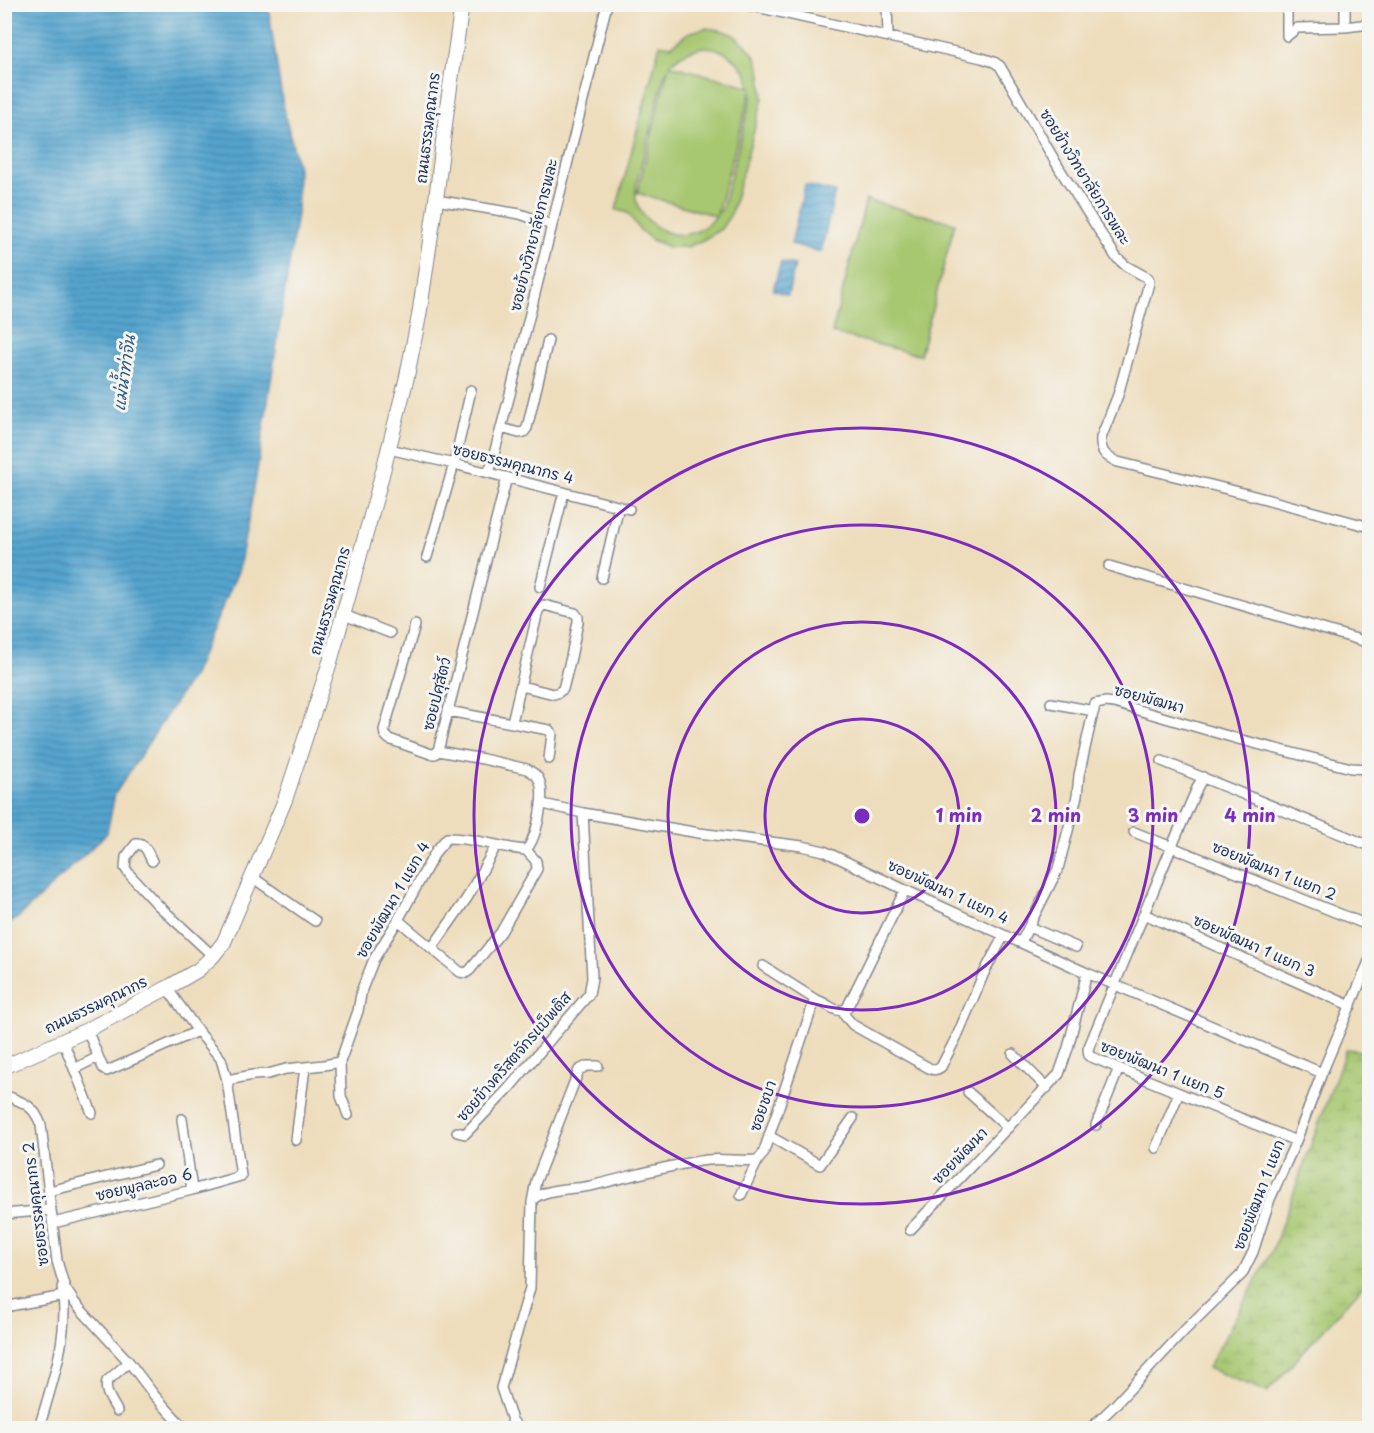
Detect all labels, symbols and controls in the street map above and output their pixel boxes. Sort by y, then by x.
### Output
street label: ถนนธรรมคุณากร [408,71,446,185]
street label: ซอยข้างวิทยาลัยการพละ [1035,104,1138,249]
street label: ซอยข้างวิทยาลัยการพละ [502,156,563,313]
water label: แม่น้ำท่าจีน [105,332,140,412]
street label: ซอยธรรมคุณากร 4 [450,436,577,490]
street label: ถนนธรรมคุณากร [302,544,356,658]
street label: ซอยปศุสัตว์ [415,654,457,733]
street label: ซอยพัฒนา [1112,677,1187,718]
text: 1 min [936,801,982,828]
text: 2 min [1031,801,1081,828]
text: 3 min [1128,801,1178,828]
text: 4 min [1224,801,1276,828]
centre of rings [852,806,872,826]
street label: ซอยพัฒนา 1 แยก 2 [1209,834,1340,905]
street label: ซอยพัฒนา 1 แยก 4 [349,836,435,962]
street label: ซอยพัฒนา 1 แยก 4 [884,852,1013,929]
street label: ซอยพัฒนา 1 แยก 3 [1190,907,1319,982]
street label: ถนนธรรมคุณากร [40,969,151,1039]
street label: ซอยข้างคริสตจักรแบ็พติส [450,985,576,1126]
street label: ซอยพัฒนา 1 แยก 5 [1097,1033,1228,1104]
street label: ซอยชบา [742,1077,781,1134]
street label: ซอยพัฒนา [926,1121,992,1189]
street label: ซอยพัฒนา 1 แยก [1226,1136,1289,1253]
street label: ซอยธรรมคุณากร 2 [15,1141,55,1268]
street label: ซอยพูลละออ 6 [93,1161,194,1207]

